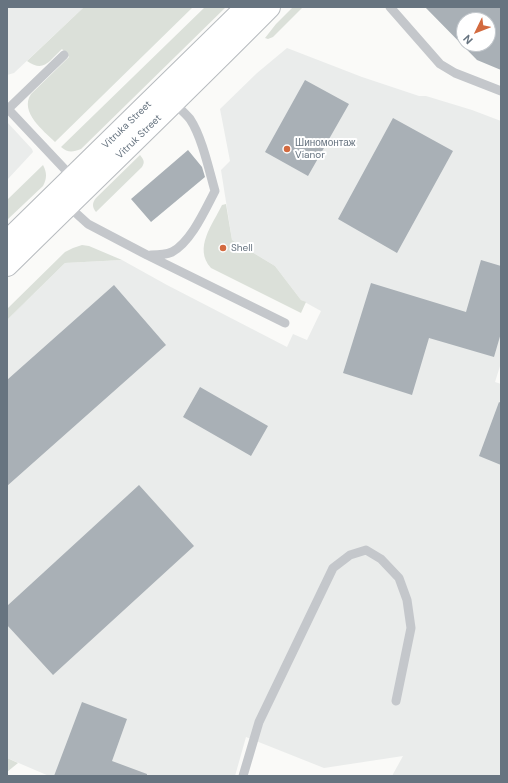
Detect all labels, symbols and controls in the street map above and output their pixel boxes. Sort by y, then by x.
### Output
north arrow [456,12,496,52]
text: N [460,32,476,47]
street label: Vitruka Street [100,98,154,152]
street label: Vitruk Street [114,112,164,162]
place label: Шиномонтаж Vianor [295,137,356,160]
marker: Шиномонтаж Vianor [282,144,292,154]
place label: Shell [231,242,253,254]
marker: Shell [218,243,228,253]

